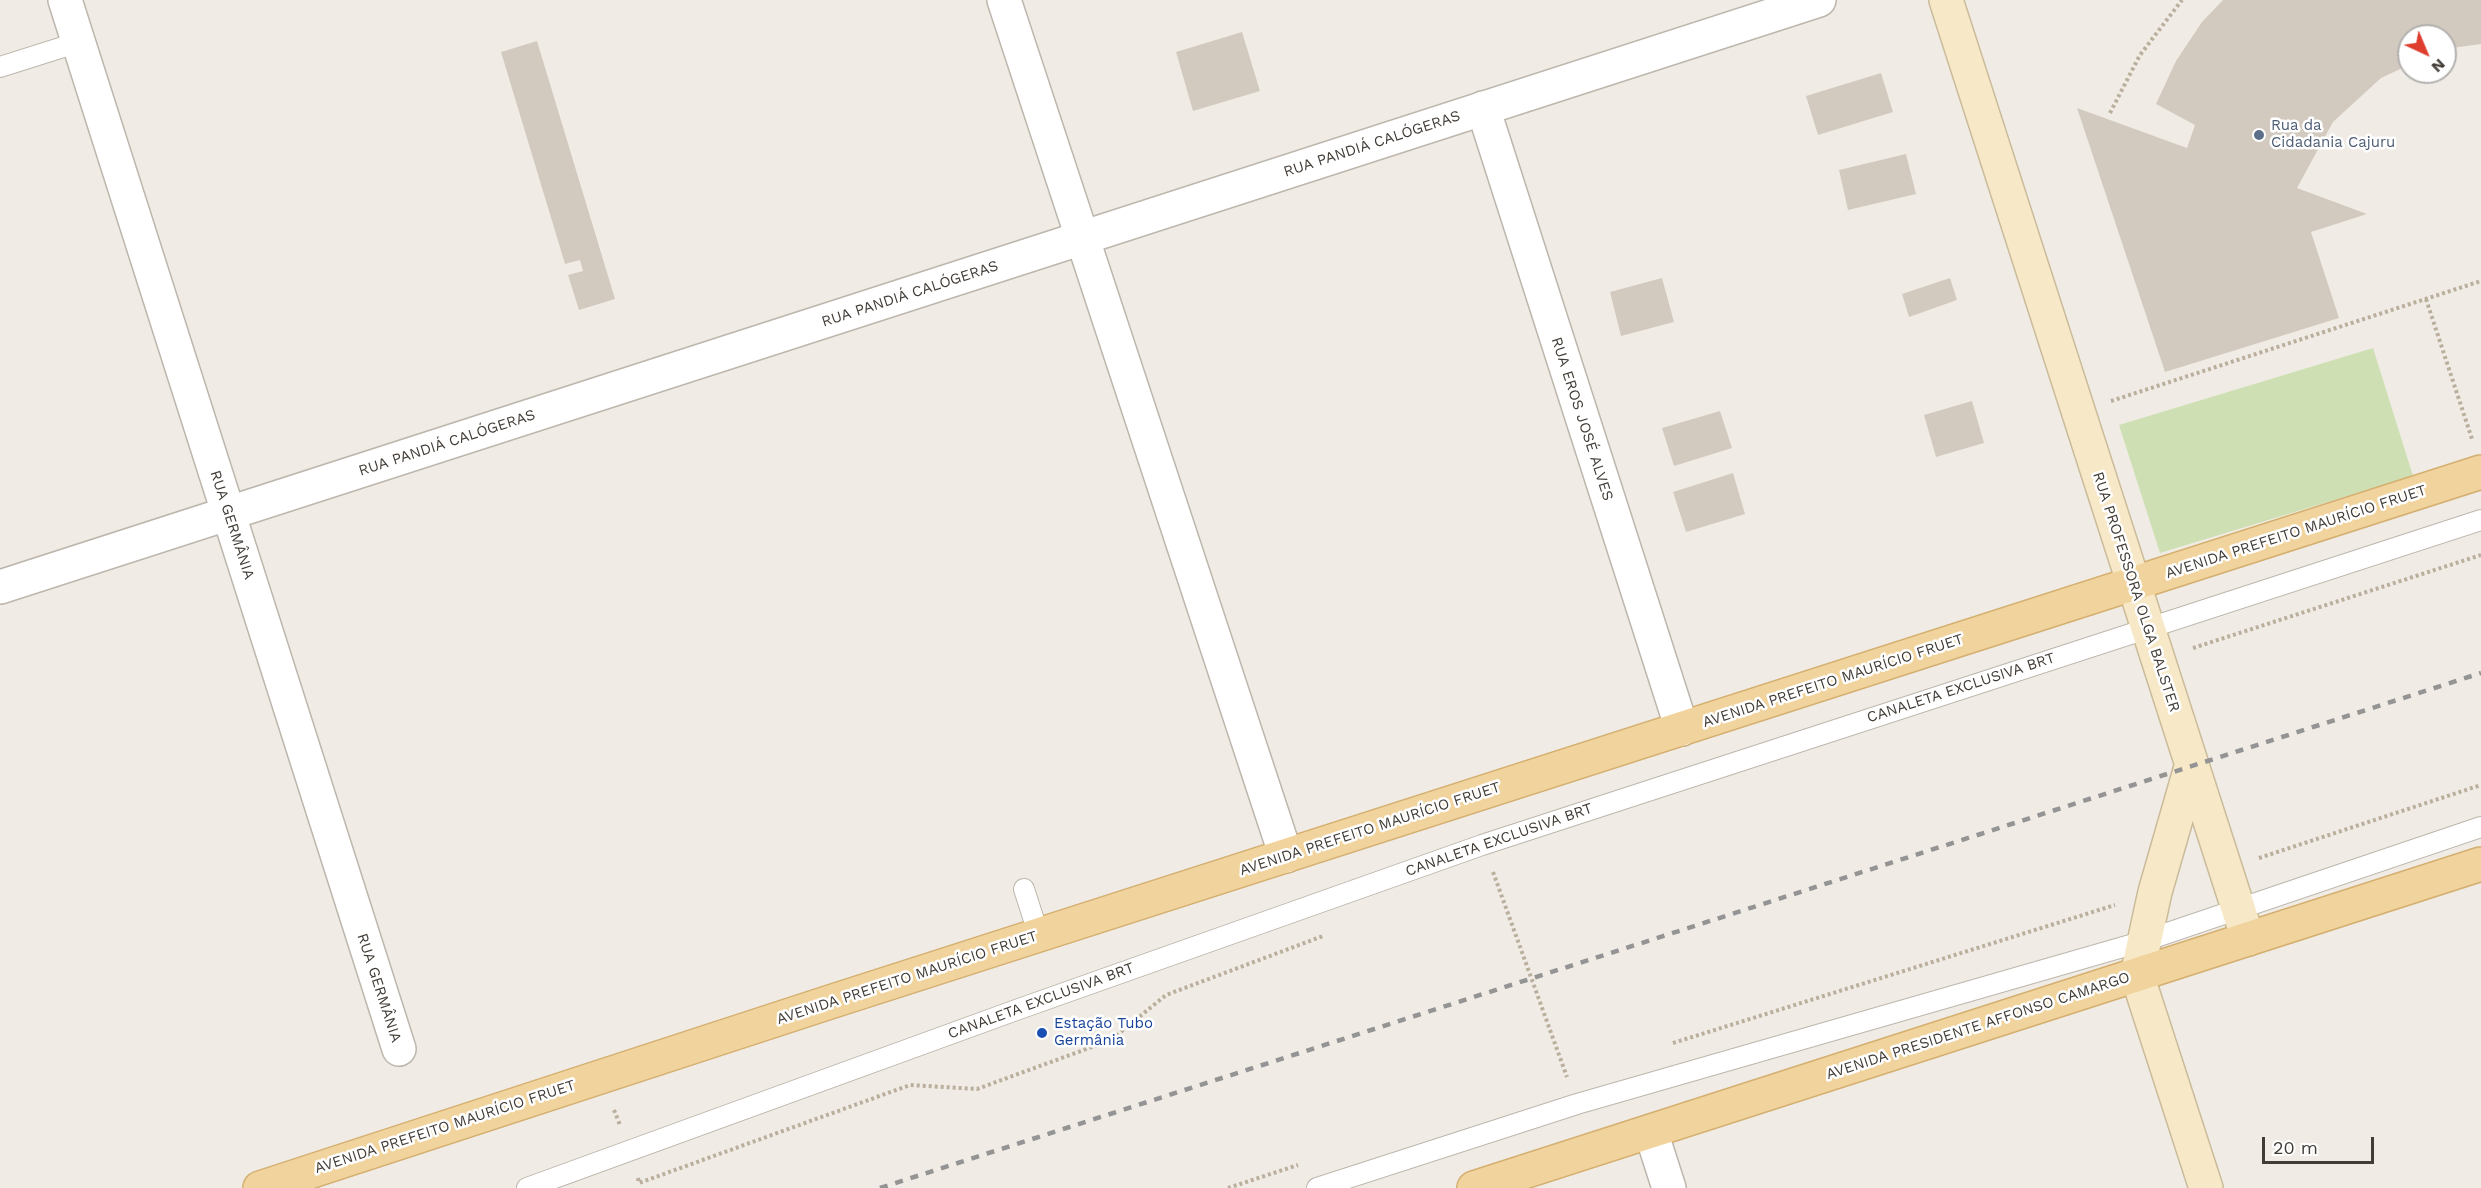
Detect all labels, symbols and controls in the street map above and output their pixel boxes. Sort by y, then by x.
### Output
north arrow [2397,24,2457,84]
text: N [2428,55,2449,77]
street label: RUA PANDIÁ CALÓGERAS [1281,107,1463,181]
place label: Rua da Cidadania Cajuru [2271,117,2395,152]
marker: Rua da Cidadania Cajuru [2252,128,2266,142]
street label: RUA PANDIÁ CALÓGERAS [819,257,1001,331]
street label: RUA EROS JOSÉ ALVES [1547,335,1617,503]
street label: RUA PANDIÁ CALÓGERAS [356,406,538,480]
street label: RUA GERMÂNIA [206,468,258,582]
street label: RUA PROFESSORA OLGA BALSTER [2089,470,2183,714]
street label: AVENIDA PREFEITO MAURÍCIO FRUET [2163,481,2429,583]
street label: AVENIDA PREFEITO MAURÍCIO FRUET [1700,630,1966,732]
street label: CANALETA EXCLUSIVA BRT [1865,649,2057,727]
street label: AVENIDA PREFEITO MAURÍCIO FRUET [1237,778,1503,880]
street label: CANALETA EXCLUSIVA BRT [1403,799,1595,881]
street label: AVENIDA PREFEITO MAURÍCIO FRUET [774,927,1040,1029]
street label: RUA GERMÂNIA [353,931,405,1045]
street label: CANALETA EXCLUSIVA BRT [946,959,1136,1043]
street label: AVENIDA PRESIDENTE AFFONSO CAMARGO [1824,968,2132,1084]
place label: Estação Tubo Germânia [1054,1015,1153,1050]
marker: Estação Tubo Germânia [1035,1026,1049,1040]
street label: AVENIDA PREFEITO MAURÍCIO FRUET [312,1076,578,1178]
scale bar [2265,1125,2378,1163]
text: 20 m [2273,1137,2318,1158]

